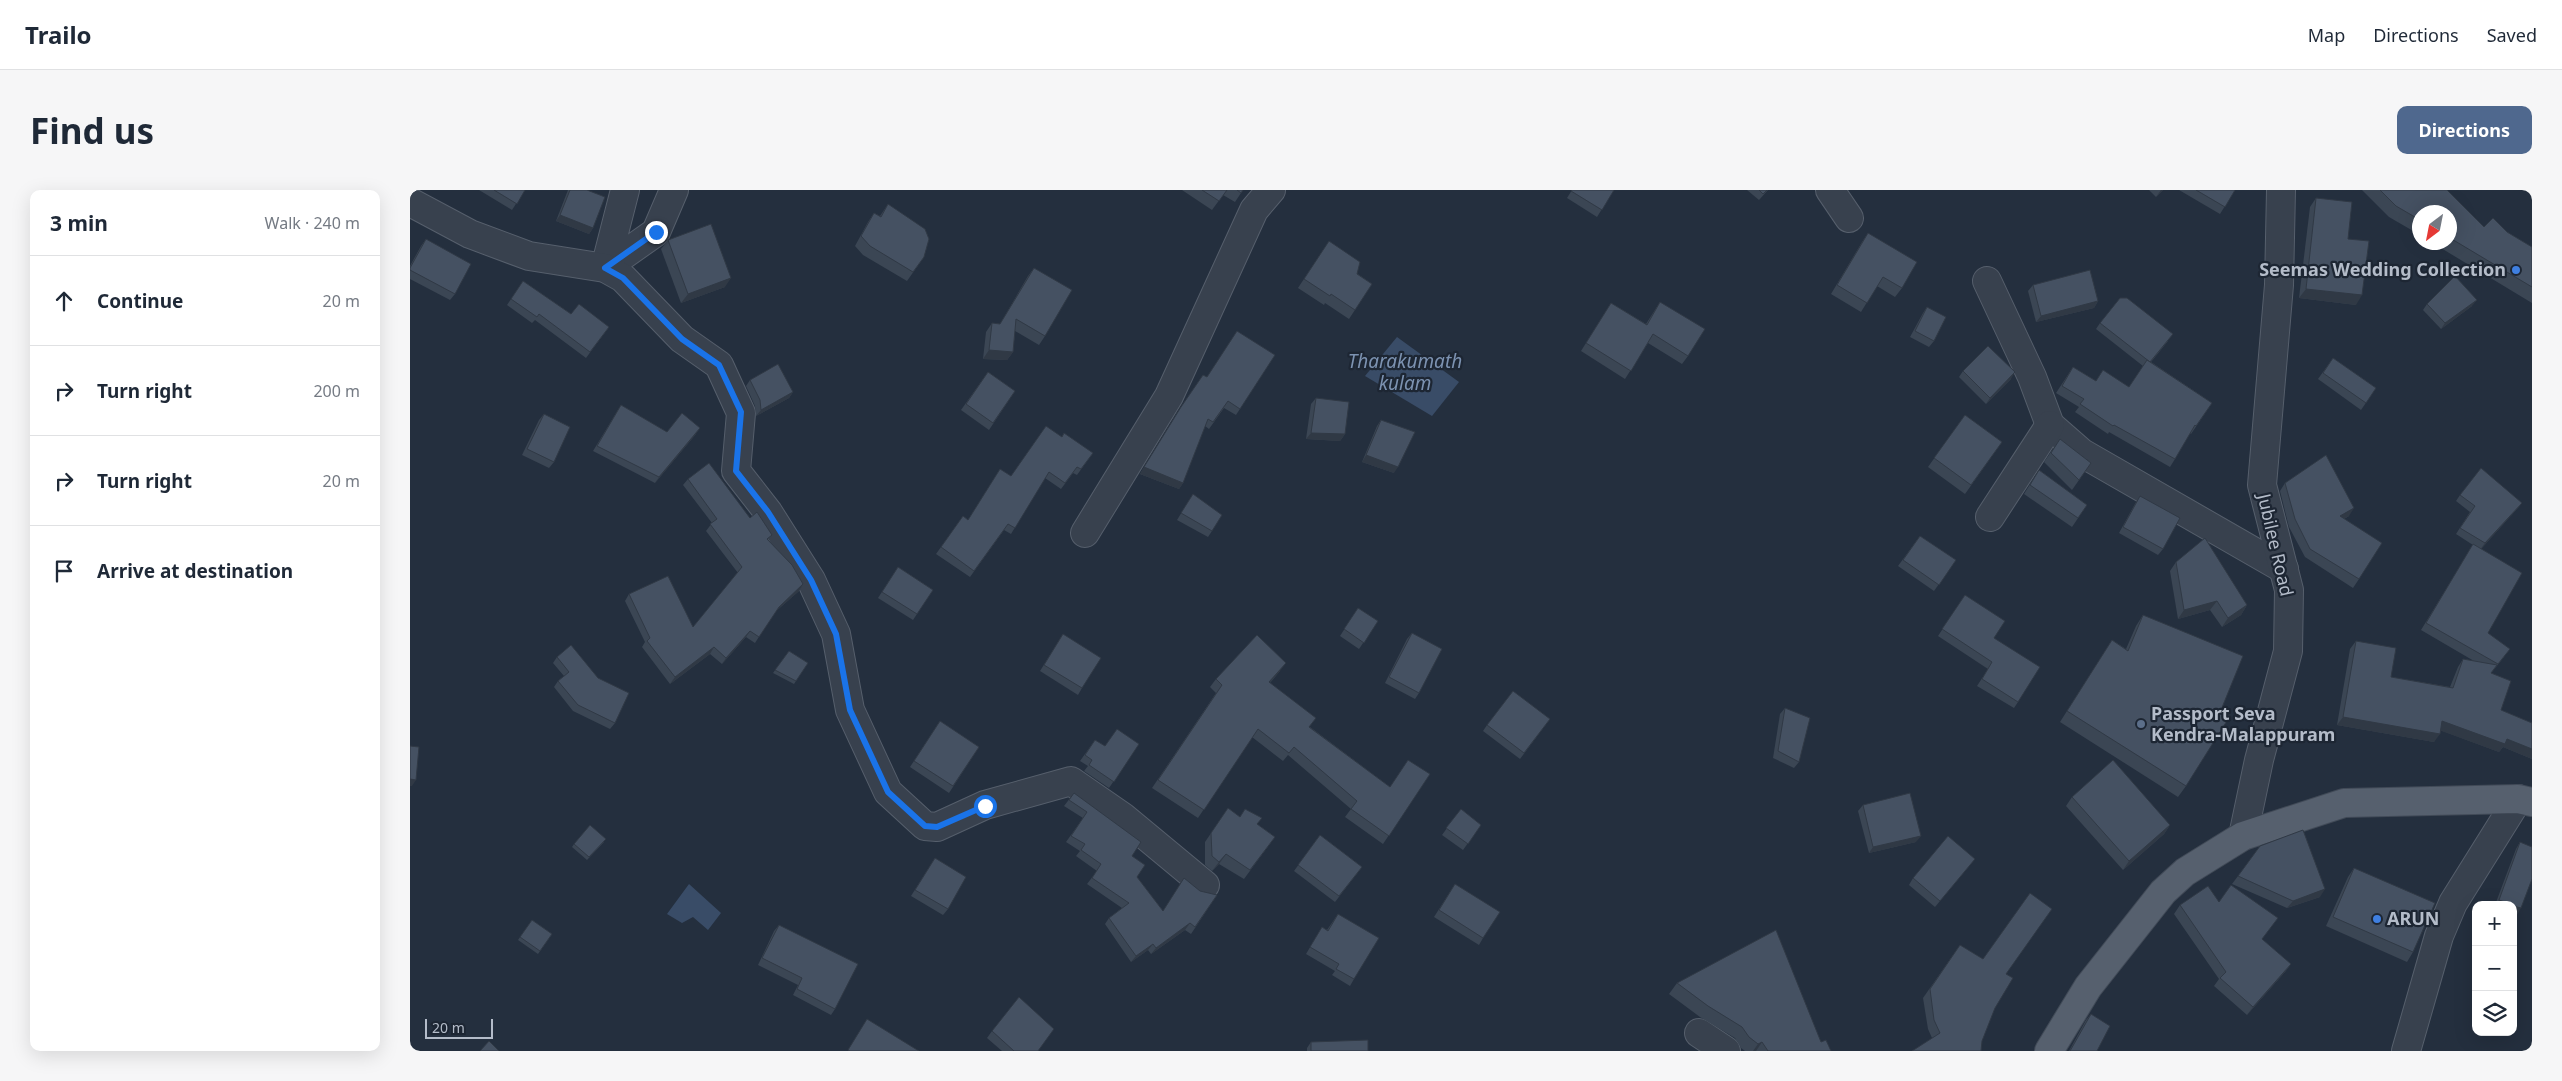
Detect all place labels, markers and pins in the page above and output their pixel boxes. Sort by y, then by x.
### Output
place label: Seemas Wedding Collection [2259,257,2506,281]
marker: Seemas Wedding Collection [2510,264,2522,276]
place label: Passport Seva Kendra-Malappuram [2151,701,2335,746]
marker: Passport Seva Kendra-Malappuram [2135,718,2147,730]
place label: ARUN [2387,906,2440,930]
marker: ARUN [2371,913,2383,925]

